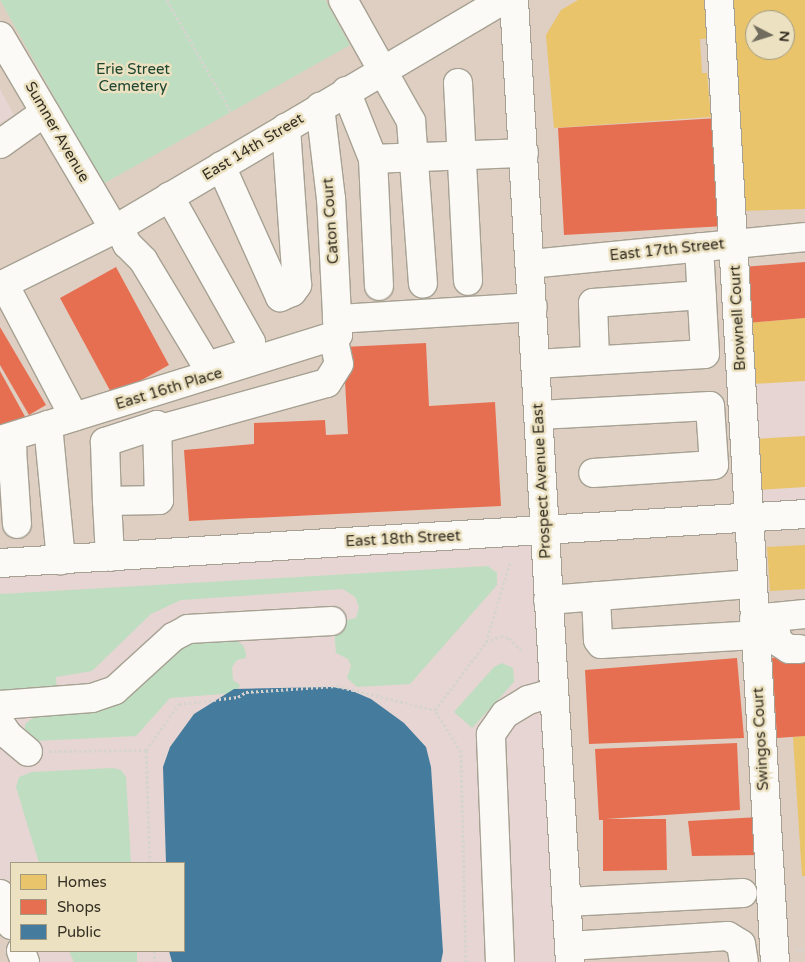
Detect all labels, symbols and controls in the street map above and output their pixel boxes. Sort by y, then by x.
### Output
north arrow [745,10,795,60]
text: N [775,30,793,43]
park label: Erie Street Cemetery [96,60,170,95]
street label: Sumner Avenue [21,79,93,185]
street label: East 14th Street [199,110,307,184]
street label: Caton Court [319,177,343,265]
street label: East 17th Street [609,235,725,265]
street label: Brownell Court [726,265,750,371]
street label: East 16th Place [113,364,225,414]
street label: Prospect Avenue East [529,403,555,559]
street label: East 18th Street [345,527,461,551]
street label: Swingos Court [749,687,773,791]
legend [10,862,185,952]
text: Homes [57,873,107,891]
text: Shops [57,898,101,916]
text: Public [57,923,101,941]

